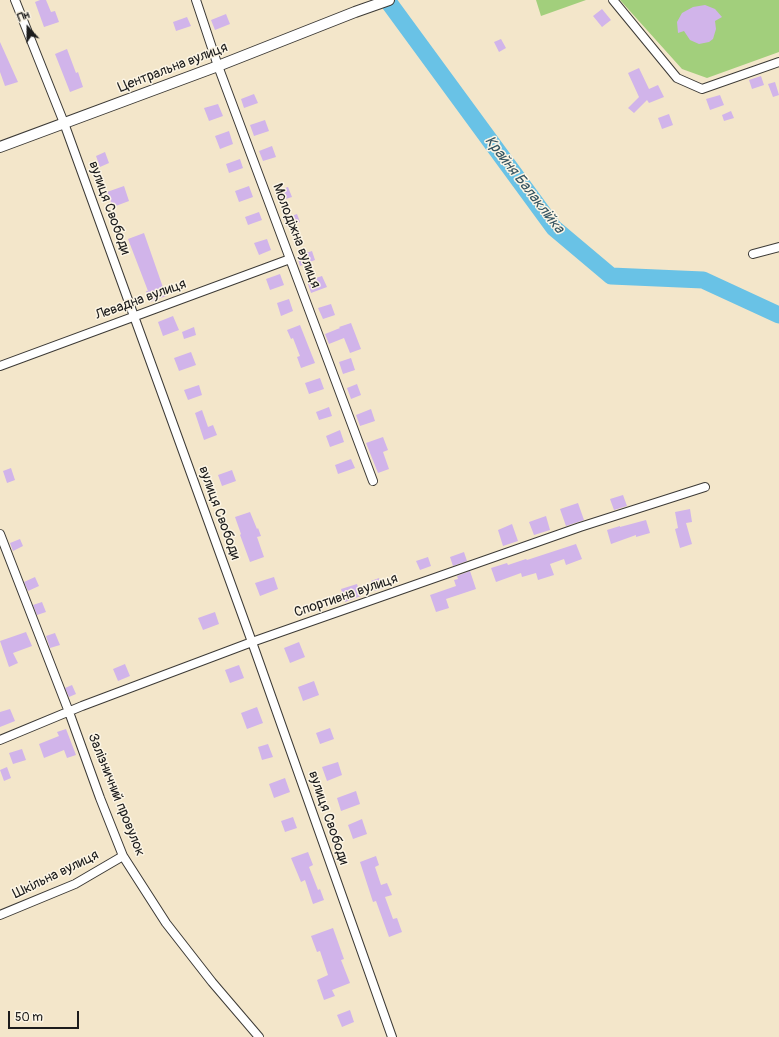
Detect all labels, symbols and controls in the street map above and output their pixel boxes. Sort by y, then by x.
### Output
north arrow [8,8,48,48]
text: Пн [16,8,31,25]
street label: Центральна вулиця [116,39,230,97]
water label: Крайня Балаклійка [480,133,568,237]
street label: вулиця Свободи [84,159,134,257]
street label: Молодіжна вулиця [268,181,324,291]
street label: Левадна вулиця [93,276,189,324]
street label: вулиця Свободи [194,464,244,562]
street label: Спортивна вулиця [292,570,400,622]
street label: Залізничний провулок [84,731,148,859]
street label: вулиця Свободи [304,769,352,867]
street label: Шкільна вулиця [10,847,102,903]
scale bar [10,1003,81,1029]
text: 50 m [15,1010,43,1025]

